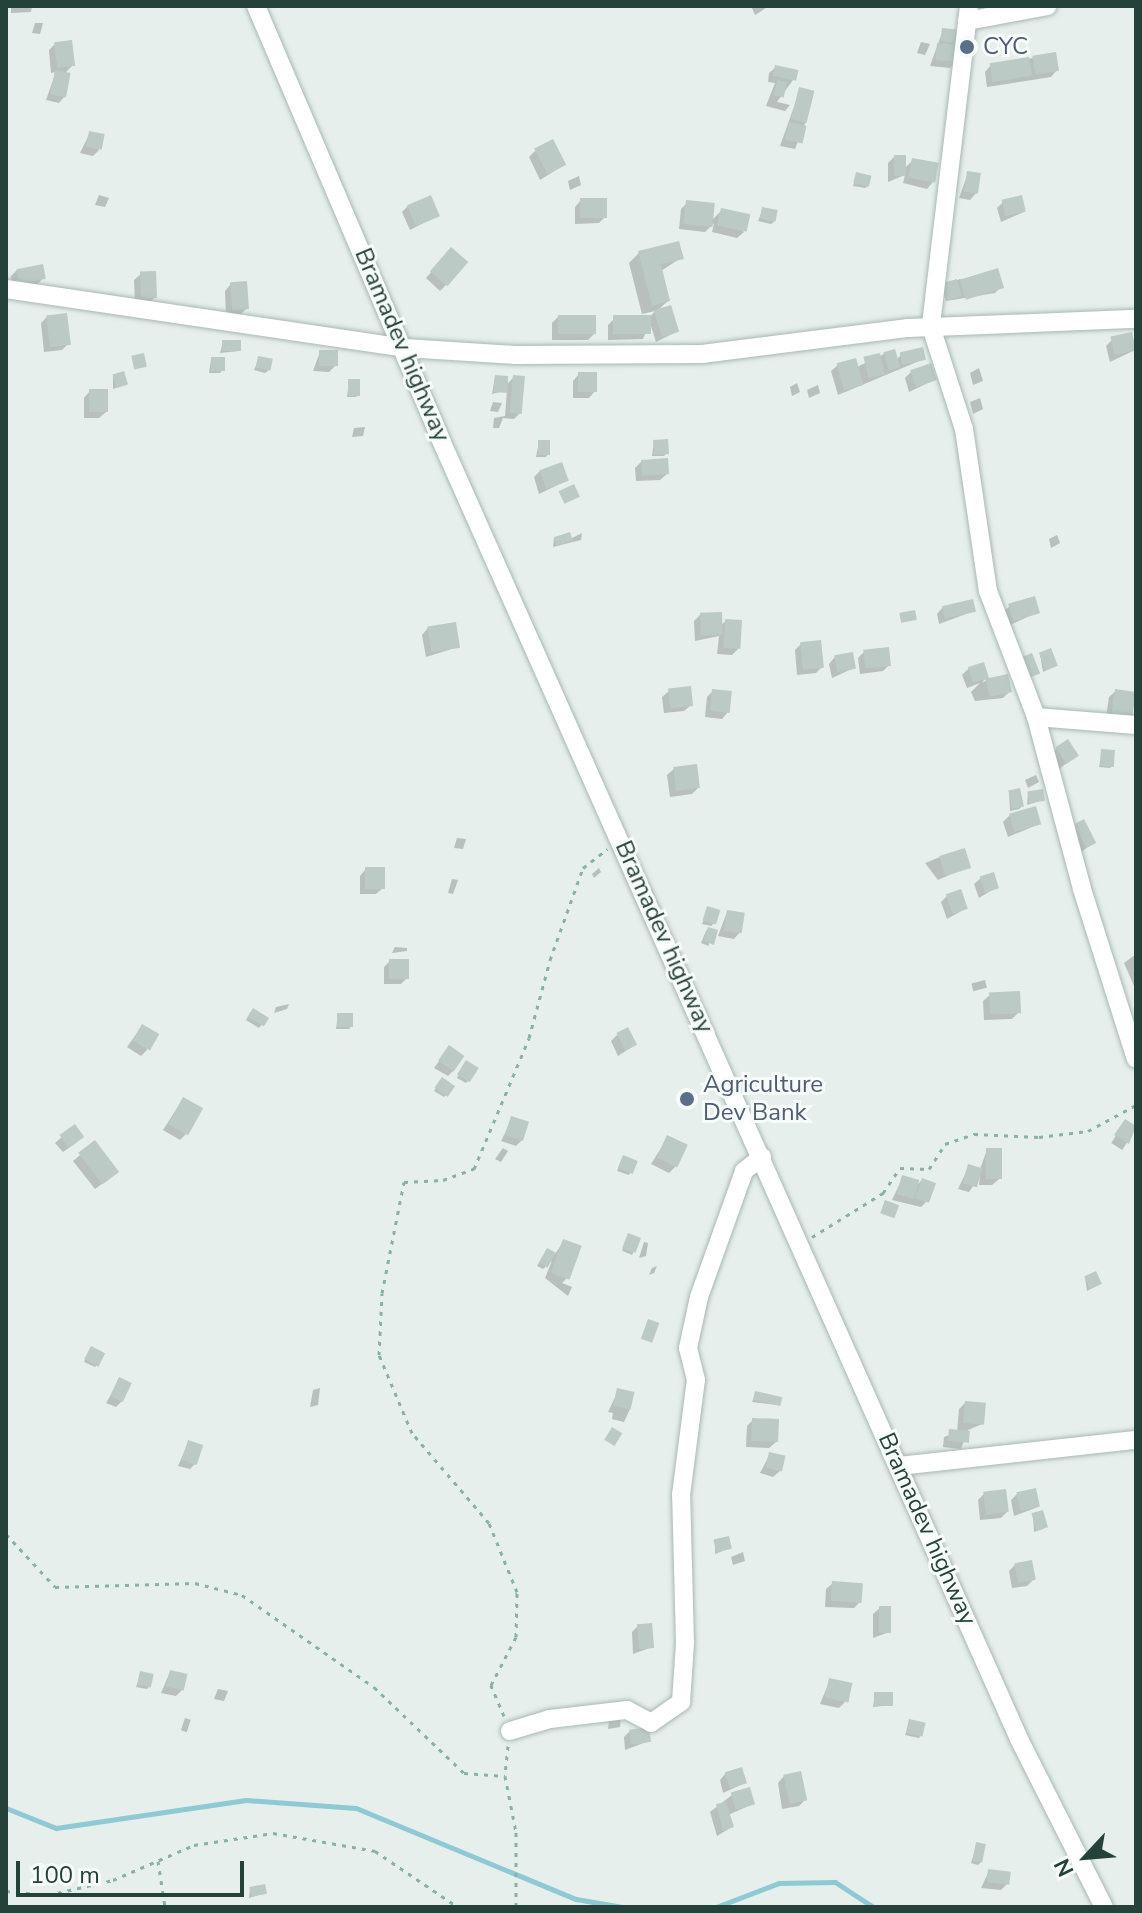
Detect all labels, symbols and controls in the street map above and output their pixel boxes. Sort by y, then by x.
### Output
place label: CYC [983,33,1028,61]
marker: CYC [958,38,976,56]
street label: Bramadev highway [348,244,456,446]
street label: Bramadev highway [609,836,719,1038]
place label: Agriculture Dev Bank [703,1071,823,1127]
marker: Agriculture Dev Bank [678,1090,696,1108]
street label: Bramadev highway [872,1428,982,1630]
north arrow [1046,1817,1126,1897]
scale bar [20,1845,248,1895]
text: N [1047,1854,1082,1881]
text: 100 m [30,1859,100,1891]

